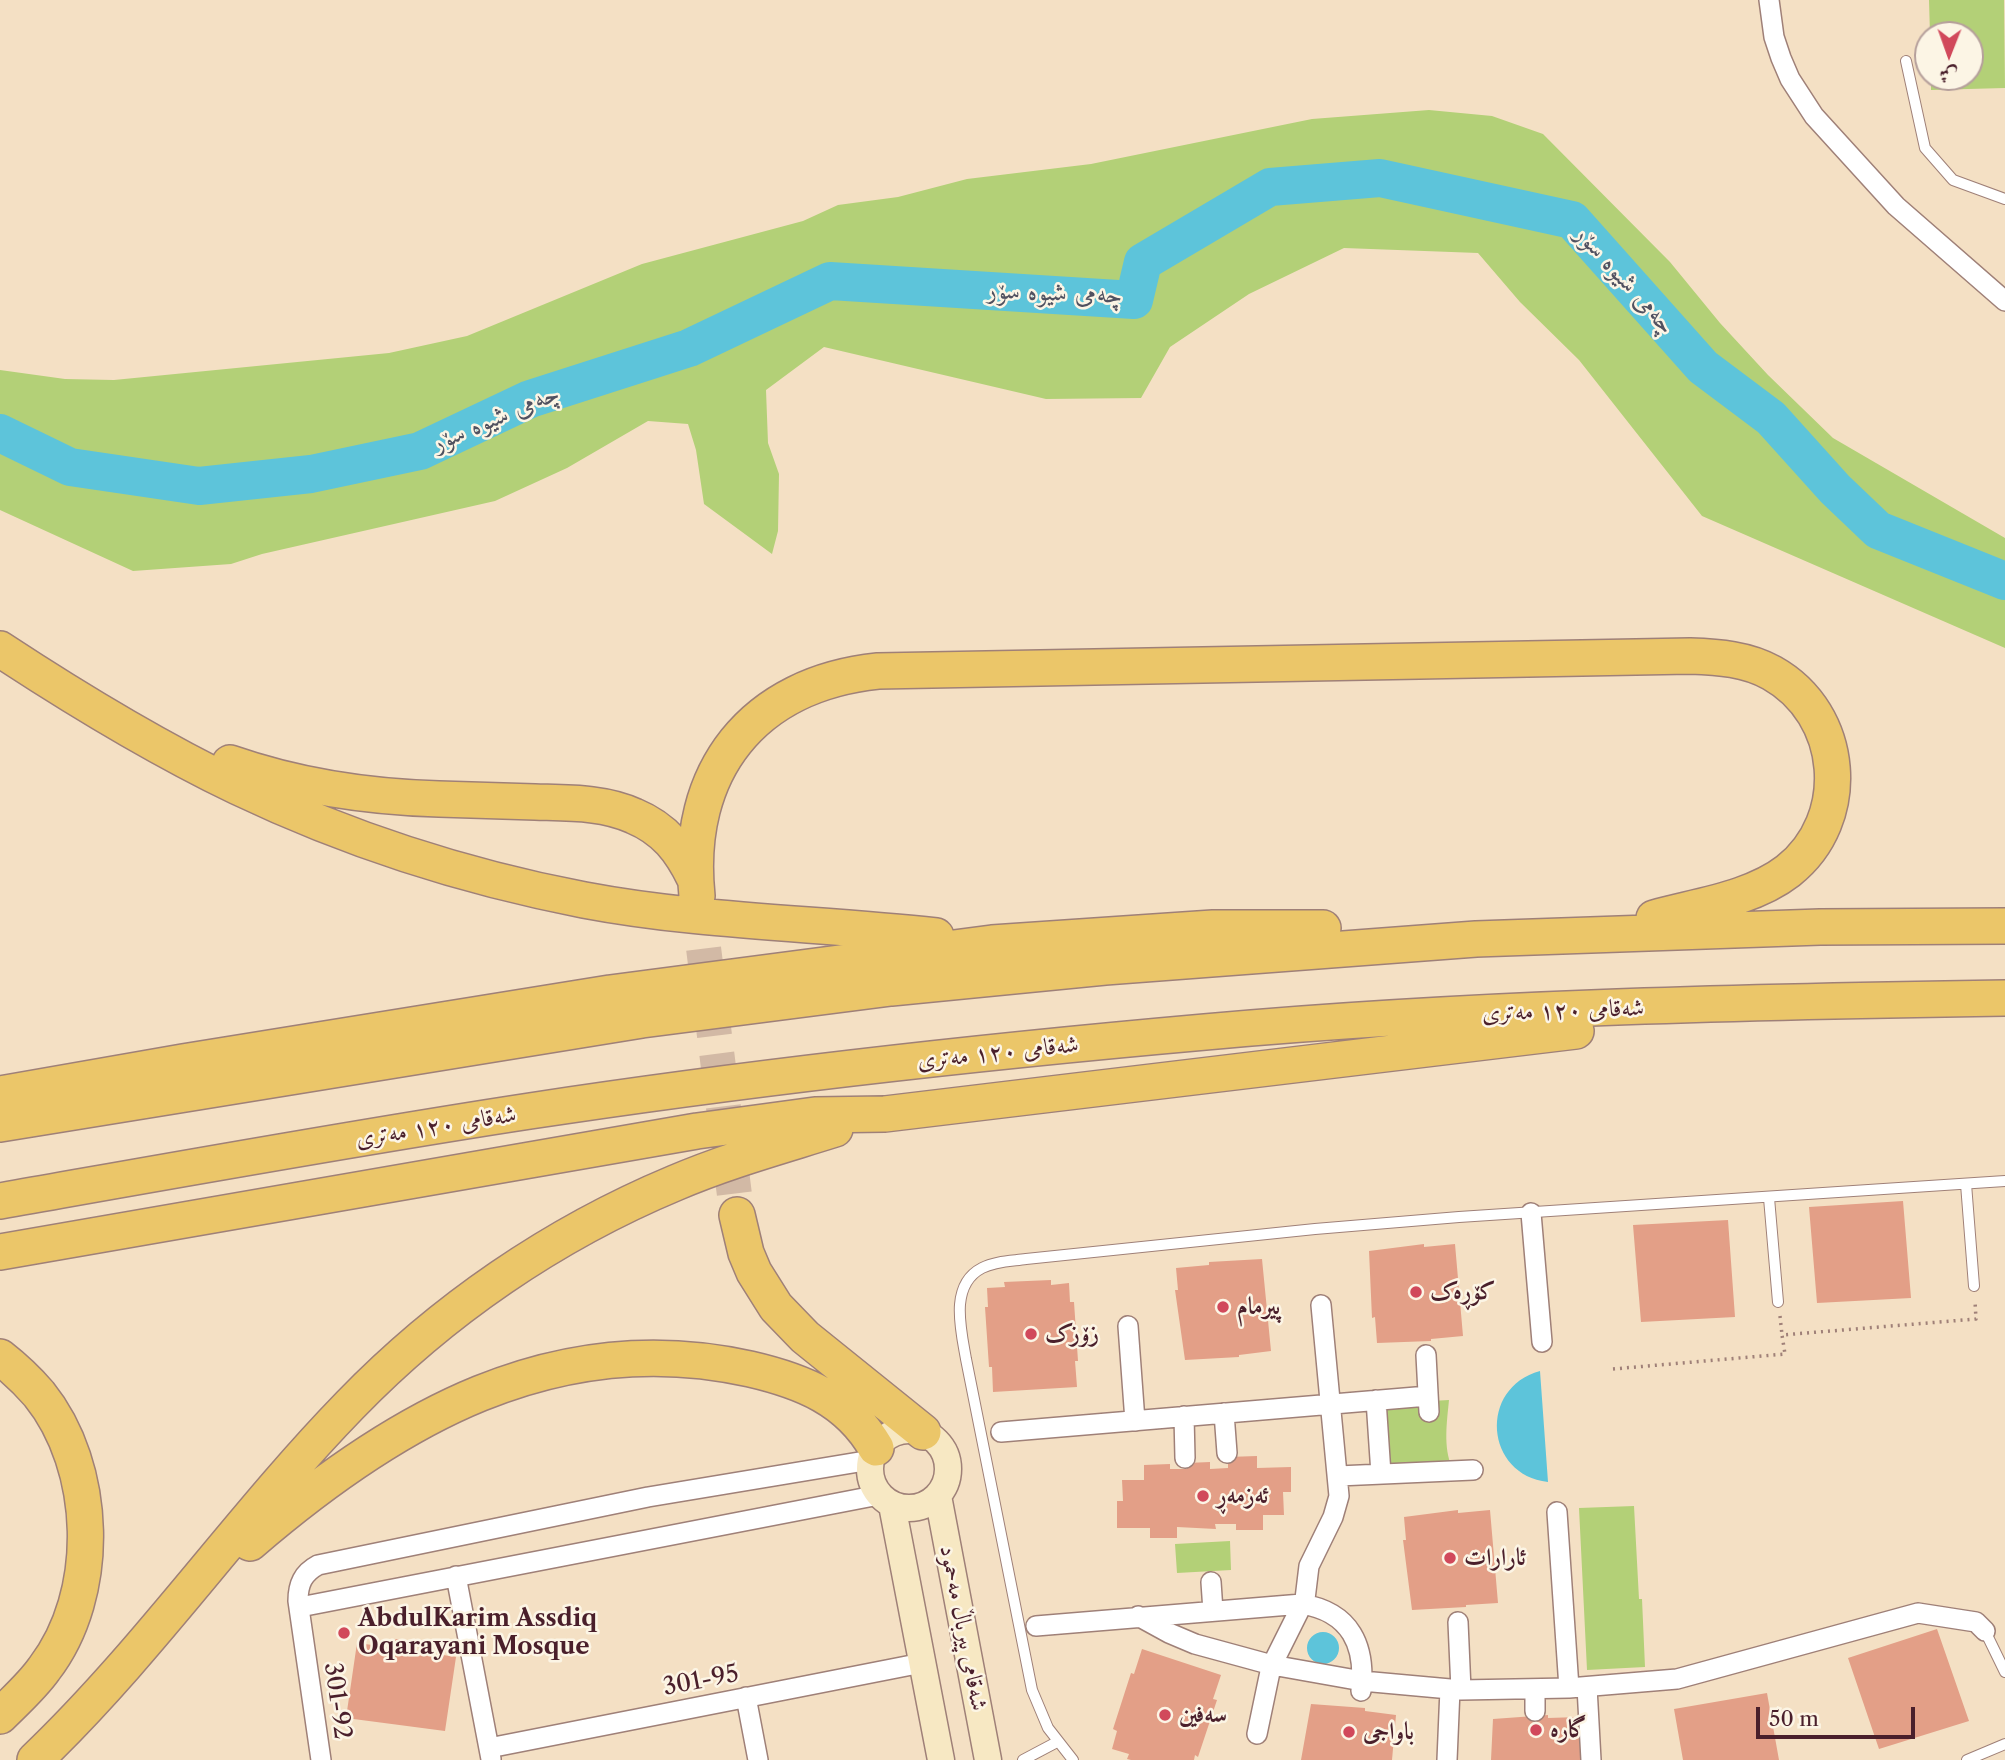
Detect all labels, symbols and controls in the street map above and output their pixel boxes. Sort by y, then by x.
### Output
north arrow [1914,21,1984,91]
text: ش [1939,64,1958,87]
water label: چەمی شیوە سۆر [1568,219,1682,341]
water label: چەمی شیوە سۆر [986,275,1124,311]
water label: چەمی شیوە سۆر [427,377,565,459]
street label: شەقامی ١٢٠ مەتری [1481,994,1645,1028]
street label: شەقامی ١٢٠ مەتری [916,1030,1080,1076]
street label: شەقامی ١٢٠ مەتری [354,1100,518,1154]
place label: کۆڕەک [1430,1278,1496,1306]
marker: کۆڕەک [1408,1284,1424,1300]
place label: پیرمام [1237,1293,1280,1321]
marker: پیرمام [1215,1299,1231,1315]
place label: زۆزک [1045,1320,1099,1348]
marker: زۆزک [1023,1326,1039,1342]
place label: ئەزمەڕ [1217,1482,1268,1510]
marker: ئەزمەڕ [1195,1488,1211,1504]
street label: شەقامی پیرباڵ مەحمود [933,1543,993,1713]
place label: ئارارات [1464,1544,1526,1572]
marker: ئارارات [1442,1550,1458,1566]
place label: AbdulKarim Assdiq Oqarayani Mosque [358,1605,597,1661]
marker: AbdulKarim Assdiq Oqarayani Mosque [336,1625,352,1641]
street label: 301-95 [661,1660,741,1702]
street label: 301-92 [317,1661,357,1741]
scale bar [1760,1694,1919,1738]
place label: سەفین [1179,1701,1227,1729]
text: 50 m [1769,1706,1819,1731]
marker: سەفین [1157,1707,1173,1723]
place label: گارە [1550,1716,1587,1744]
place label: باواجی [1363,1718,1414,1746]
marker: گارە [1528,1722,1544,1738]
marker: باواجی [1341,1724,1357,1740]

